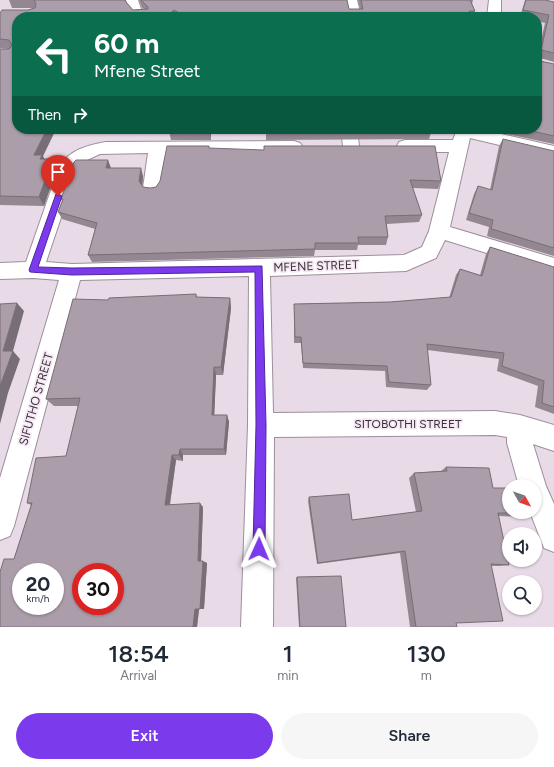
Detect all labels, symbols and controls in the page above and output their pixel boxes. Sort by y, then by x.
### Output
text: 60 m [94,26,159,60]
icon: left [28,28,80,80]
text: Mfene Street [94,60,200,82]
icon: right [69,104,91,126]
text: Then [28,106,61,124]
pin [41,155,75,196]
icon: arrive [47,161,69,183]
street label: MFENE STREET [273,257,359,274]
street label: SIFUTHO STREET [16,351,56,447]
street label: SITOBOTHI STREET [354,417,462,431]
north arrow [502,479,542,519]
map controls [502,479,542,615]
button: sound [502,527,542,567]
position arrow [238,528,280,570]
speed limit sign: 30 [72,563,124,615]
text: 20 [26,572,50,596]
button: search [502,575,542,615]
text: km/h [27,592,49,605]
text: 18:54 [108,639,169,668]
text: 1 [283,639,293,668]
text: 130 [407,639,446,668]
text: Arrival [120,668,157,683]
text: min [277,668,299,683]
text: m [421,668,432,683]
button: Exit [16,713,273,759]
button: Share [281,713,538,759]

